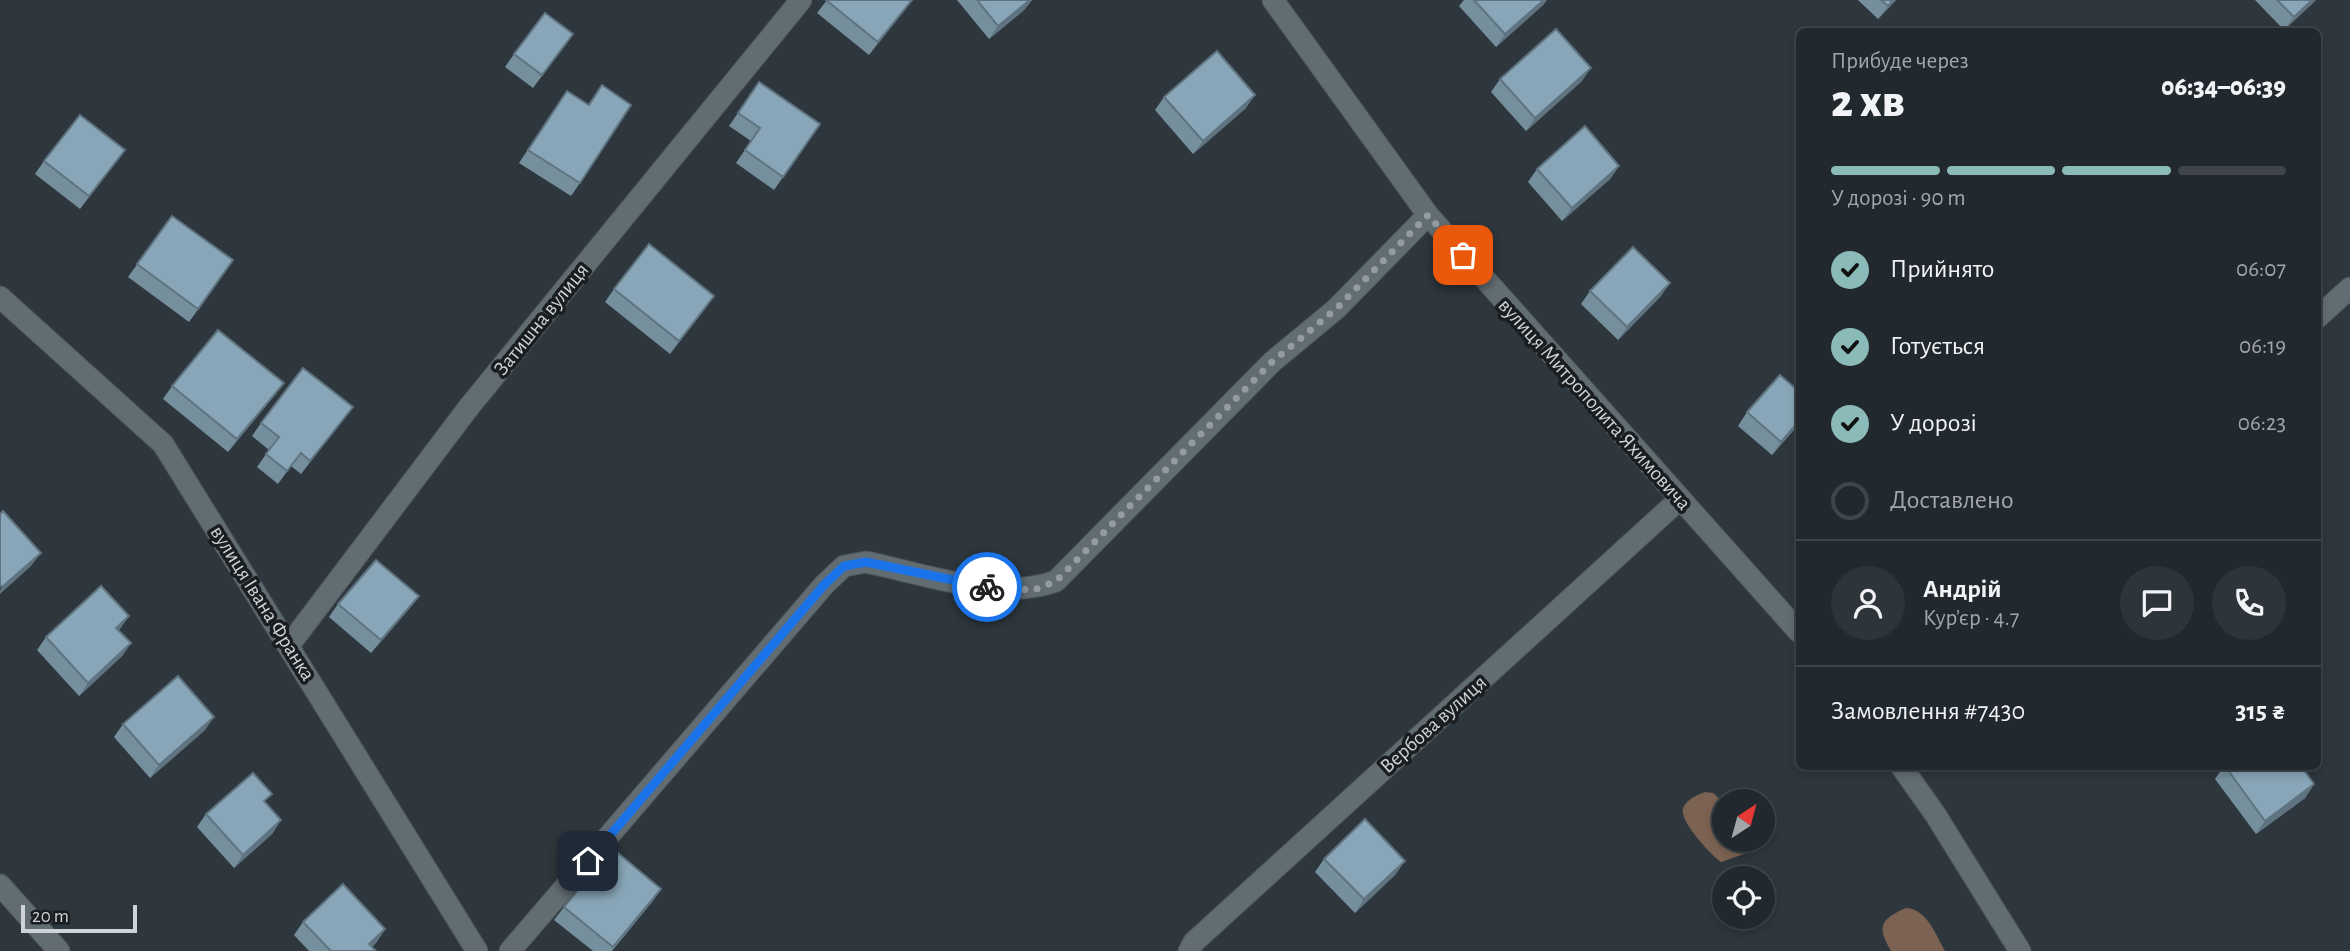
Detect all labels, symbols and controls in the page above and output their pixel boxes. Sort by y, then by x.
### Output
text: Прибуде через [1831,50,1969,73]
text: 06:34–06:39 [2161,74,2286,100]
text: 2 хв [1831,79,1905,125]
text: У дорозі · 90 m [1831,187,1966,210]
pin [1433,225,1493,285]
icon: bag [1444,236,1482,274]
icon: check [1831,251,1869,289]
text: Прийнято [1890,256,1994,282]
text: 06:07 [2236,258,2286,281]
street label: Затишна вулиця [490,259,593,379]
street label: вулиця Митрополита Яхимовича [1494,295,1695,514]
icon: check [1831,328,1869,366]
text: Готується [1890,333,1985,359]
text: 06:19 [2239,335,2286,358]
icon: check [1831,405,1869,443]
text: У дорозі [1890,410,1977,436]
text: 06:23 [2238,412,2286,435]
text: Доставлено [1890,487,2014,513]
street label: вулиця Івана Франка [206,522,319,685]
courier [952,552,1022,622]
button: person [1831,566,1905,640]
button: chat [2120,566,2194,640]
button: phone [2212,566,2286,640]
icon: bike [968,568,1006,606]
text: Андрій [1923,576,2002,602]
text: Кур’єр · 4.7 [1923,607,2019,630]
street label: Вербова вулиця [1376,671,1490,777]
text: Замовлення #7430 [1831,698,2025,724]
text: 315 ₴ [2235,698,2286,724]
north arrow [1712,789,1774,852]
map controls [1712,789,1775,929]
pin [558,831,618,891]
icon: home [569,842,607,880]
button: locate [1712,866,1775,929]
scale bar [21,902,136,934]
text: 20 m [32,907,69,926]

